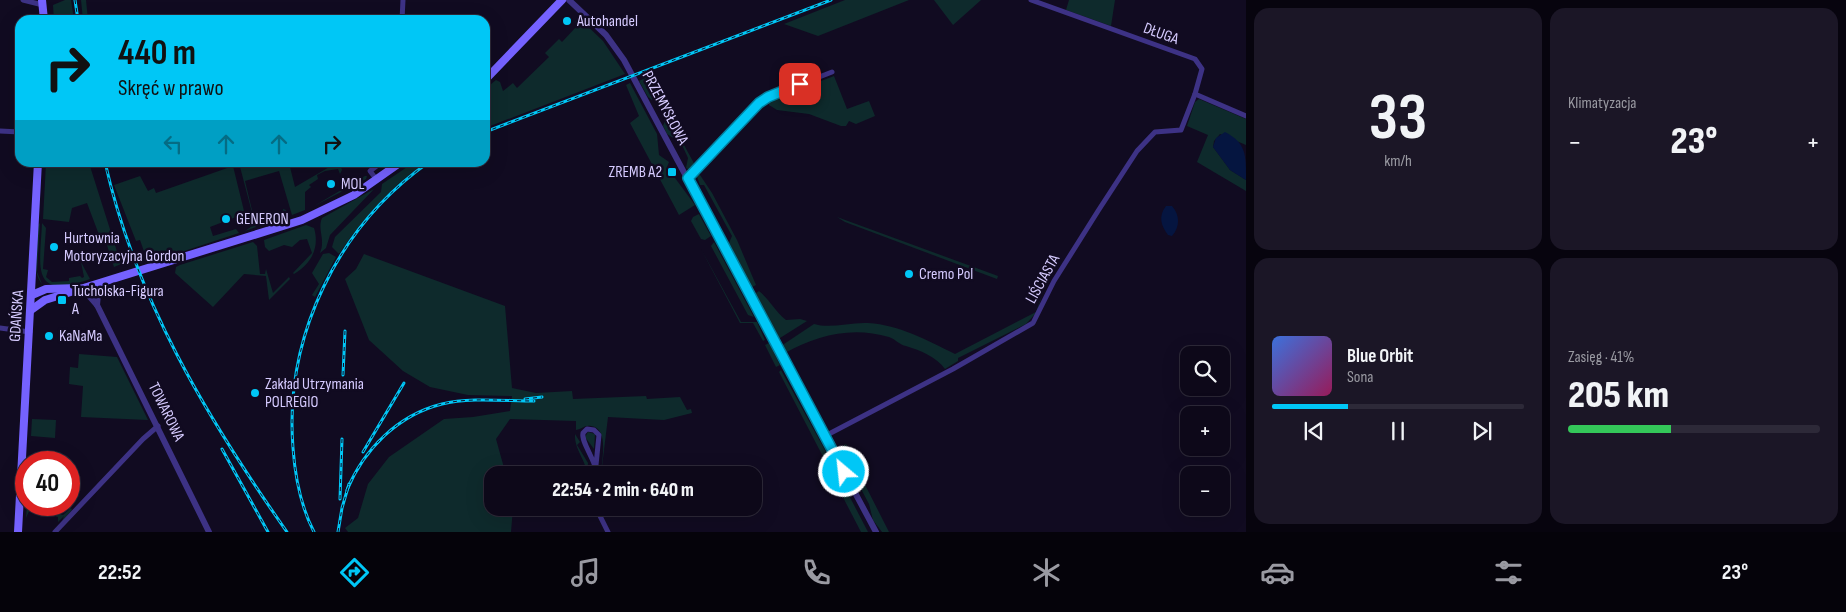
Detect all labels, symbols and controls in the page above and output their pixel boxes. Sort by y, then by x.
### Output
place label: Autohandel [576,12,638,31]
marker: Autohandel [561,15,573,27]
street label: DŁUGA [1141,19,1181,49]
text: 440 m [118,32,196,75]
icon: right [35,35,100,100]
pin [779,63,821,105]
street label: PRZEMYSŁOWA [638,68,692,148]
icon: arrive [786,70,814,98]
text: Skręć w prawo [118,75,224,102]
text: 33 [1369,80,1427,158]
text: Klimatyzacja [1568,94,1637,113]
text: 23° [1671,119,1717,164]
text: − [1568,126,1582,159]
text: + [1806,126,1820,159]
icon: left [159,130,187,158]
icon: ahead [212,130,240,158]
icon: ahead [265,130,293,158]
icon: right [318,130,346,158]
text: km/h [1384,152,1412,171]
place label: ZREMB A2 [609,163,662,182]
marker: ZREMB A2 [666,166,678,178]
place label: MOL [341,175,364,194]
marker: MOL [325,178,337,190]
place label: GENERON [236,210,289,229]
marker: GENERON [220,213,232,225]
place label: Hurtownia Motoryzacyjna Gordon [64,229,184,266]
marker: Hurtownia Motoryzacyjna Gordon [48,241,60,253]
street label: LIŚCIASTA [1022,251,1064,307]
place label: Cremo Pol [919,265,973,284]
marker: Cremo Pol [903,268,915,280]
place label: Tucholska-Figura A [71,282,164,319]
street label: GDAŃSKA [6,289,28,342]
marker: Tucholska-Figura A [56,294,68,306]
place label: KaNaMa [59,327,102,346]
marker: KaNaMa [43,330,55,342]
text: Blue Orbit [1347,345,1413,368]
map controls [1180,346,1230,516]
button: search [1180,346,1230,396]
text: Zasięg · 41% [1568,348,1634,367]
text: Sona [1347,368,1374,387]
text: 205 km [1568,373,1669,418]
place label: Zakład Utrzymania POLREGIO [265,375,364,412]
street label: TOWAROWA [144,380,188,445]
marker: Zakład Utrzymania POLREGIO [249,387,261,399]
button: + [1180,406,1230,456]
icon: previous [1300,417,1328,445]
icon: pause [1384,417,1412,445]
icon: next [1468,417,1496,445]
position arrow [817,445,869,497]
speed limit sign: 40 [15,451,80,516]
button: − [1180,466,1230,516]
text: 22:54 · 2 min · 640 m [552,479,694,502]
icon: directions [337,555,372,590]
icon: music [568,555,603,590]
icon: phone [799,555,834,590]
icon: climate [1029,555,1064,590]
icon: car [1260,555,1295,590]
icon: filters [1491,555,1526,590]
text: 22:52 [98,559,141,586]
text: 23° [1722,559,1748,586]

